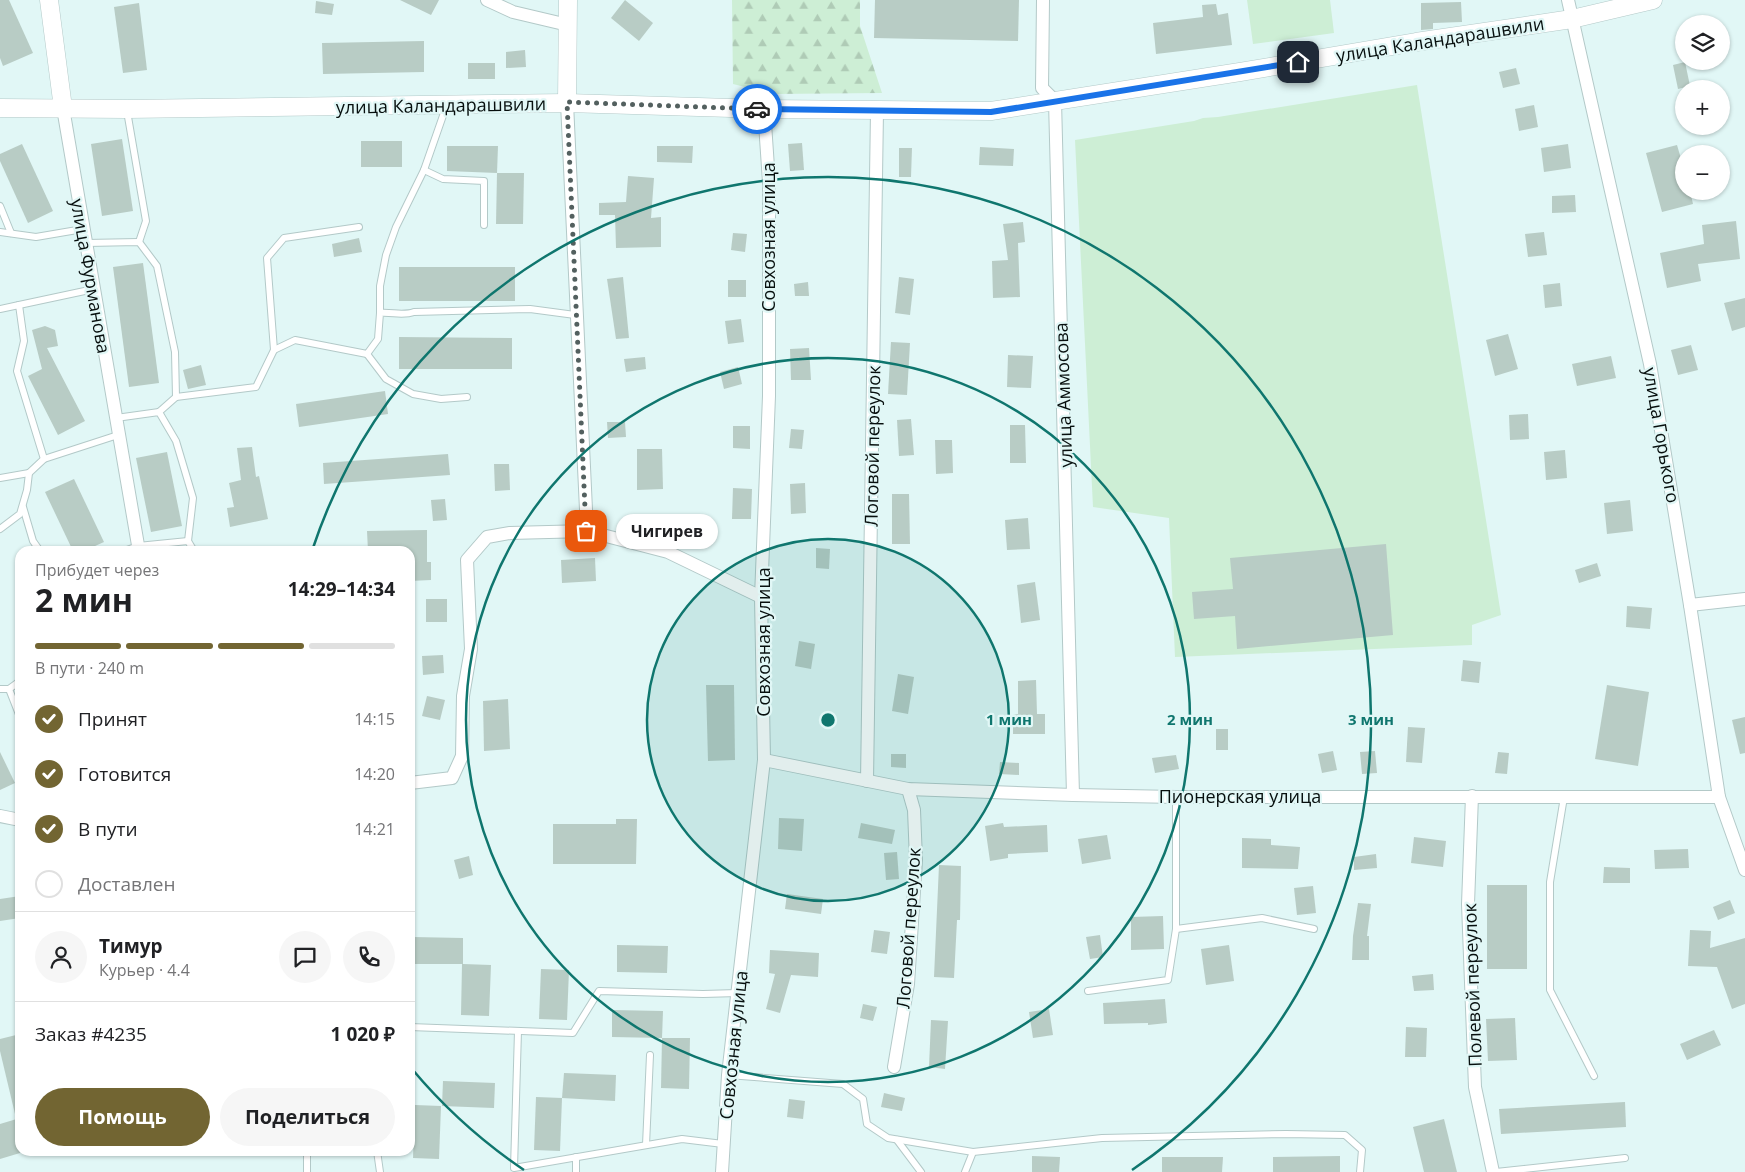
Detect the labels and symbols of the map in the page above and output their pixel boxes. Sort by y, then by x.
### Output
street label: улица Каландарашвили [1334,11,1546,67]
pin [1277,41,1319,83]
courier [732,84,782,134]
street label: улица Каландарашвили [336,91,546,119]
street label: Совхозная улица [756,162,780,312]
street label: улица Фурманова [66,197,116,355]
street label: улица Аммосова [1048,322,1078,468]
street label: Логовой переулок [859,365,885,527]
street label: улица Горького [1638,365,1686,505]
pin [565,510,607,552]
callout: Чигирев [616,514,718,548]
street label: Совхозная улица [751,567,775,717]
text: 1 мин [986,709,1032,729]
text: 2 мин [1167,709,1213,729]
text: 3 мин [1348,709,1394,729]
centre of rings [819,711,837,729]
street label: Пионерская улица [1159,784,1321,808]
street label: Логовой переулок [890,846,926,1009]
street label: Полевой переулок [1457,902,1487,1067]
street label: Совхозная улица [713,969,753,1121]

